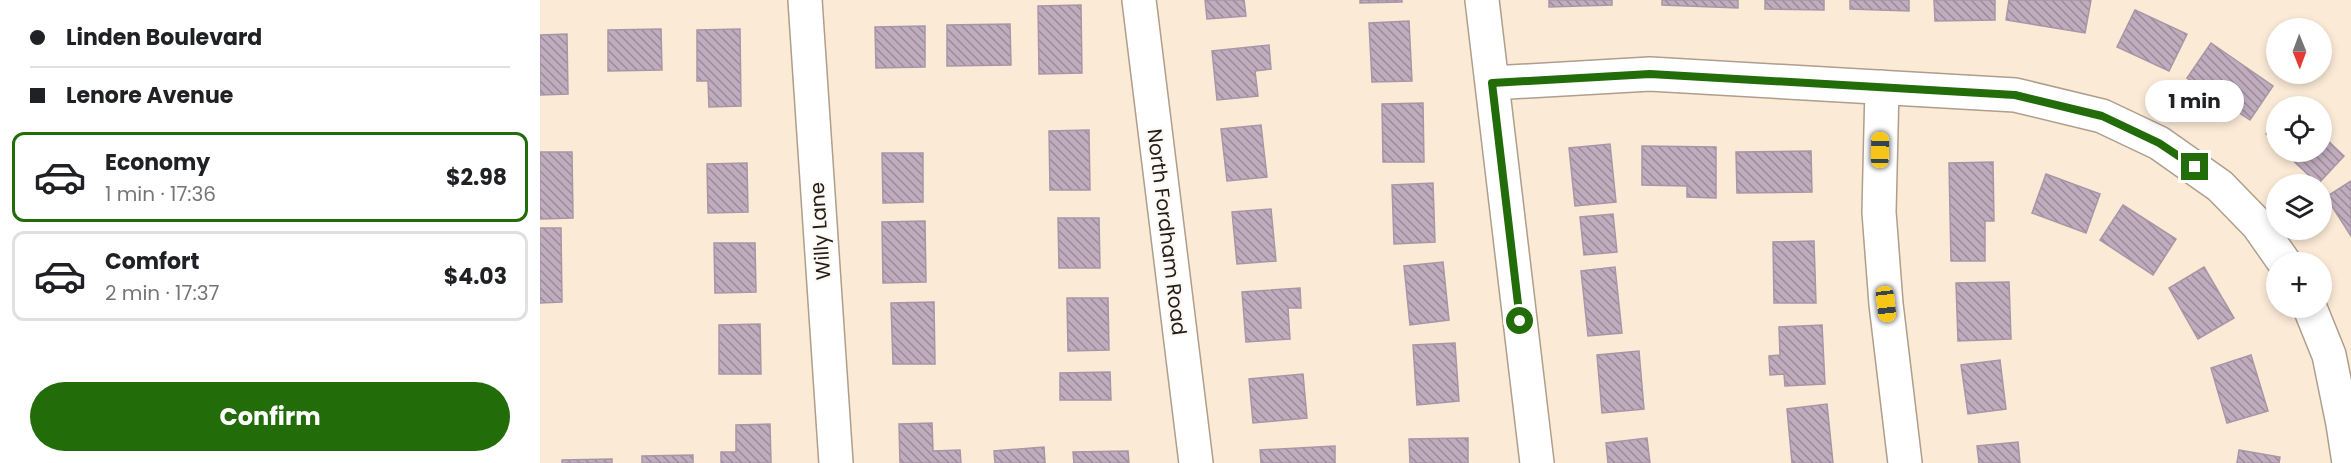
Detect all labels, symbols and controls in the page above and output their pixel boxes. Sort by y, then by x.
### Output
north arrow [2266,18,2332,84]
map controls [2266,18,2332,318]
text: Linden Boulevard [66,22,262,53]
text: Lenore Avenue [66,80,233,111]
callout: 1 min [2146,80,2244,122]
text: 1 min [2168,87,2221,115]
button: locate [2266,96,2332,162]
street label: North Fordham Road [1140,127,1194,337]
car [1871,132,1889,168]
text: Economy [105,147,210,178]
icon: car [33,150,87,204]
route end [2181,153,2208,180]
text: $2.98 [446,162,507,193]
button: layers [2266,174,2332,240]
text: 1 min · 17:36 [105,180,216,208]
street label: Willy Lane [803,181,837,281]
text: Comfort [105,246,199,277]
icon: car [33,249,87,303]
button: + [2266,252,2332,318]
text: $4.03 [444,261,507,292]
text: 2 min · 17:37 [105,279,219,307]
car [1875,285,1897,323]
route start [1506,307,1533,334]
button: Confirm [30,382,510,451]

